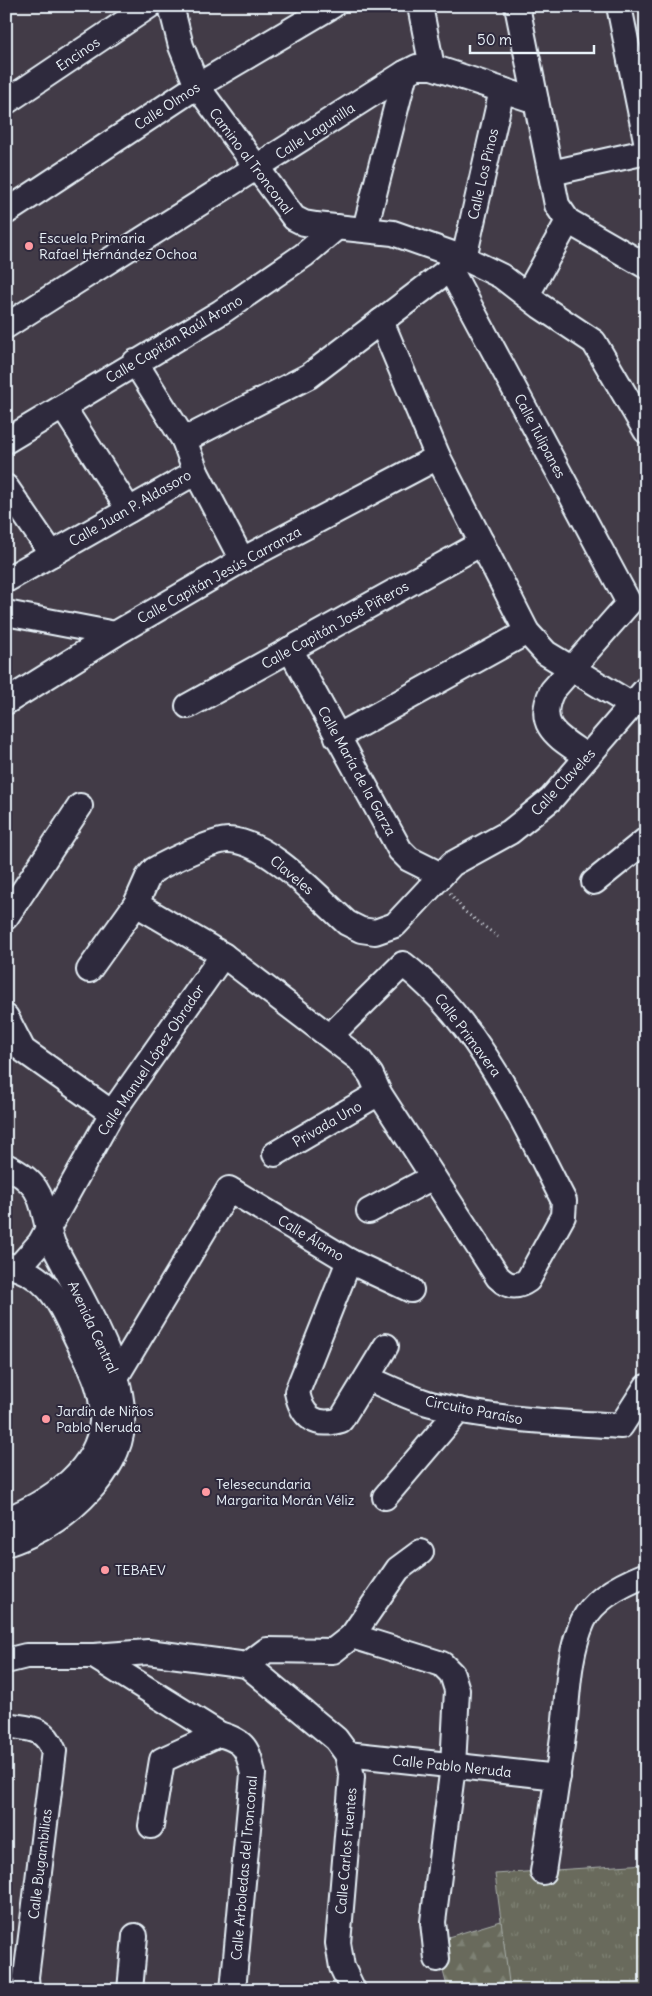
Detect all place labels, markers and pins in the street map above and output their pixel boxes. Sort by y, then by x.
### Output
place label: Escuela Primaria Rafael Hernández Ochoa [39,229,197,263]
marker: Escuela Primaria Rafael Hernández Ochoa [23,240,35,252]
place label: Jardín de Niños Pablo Neruda [56,1402,154,1436]
marker: Jardín de Niños Pablo Neruda [40,1413,52,1425]
place label: Telesecundaria Margarita Morán Véliz [216,1475,355,1509]
marker: Telesecundaria Margarita Morán Véliz [200,1486,212,1498]
place label: TEBAEV [115,1561,166,1579]
marker: TEBAEV [99,1564,111,1576]

